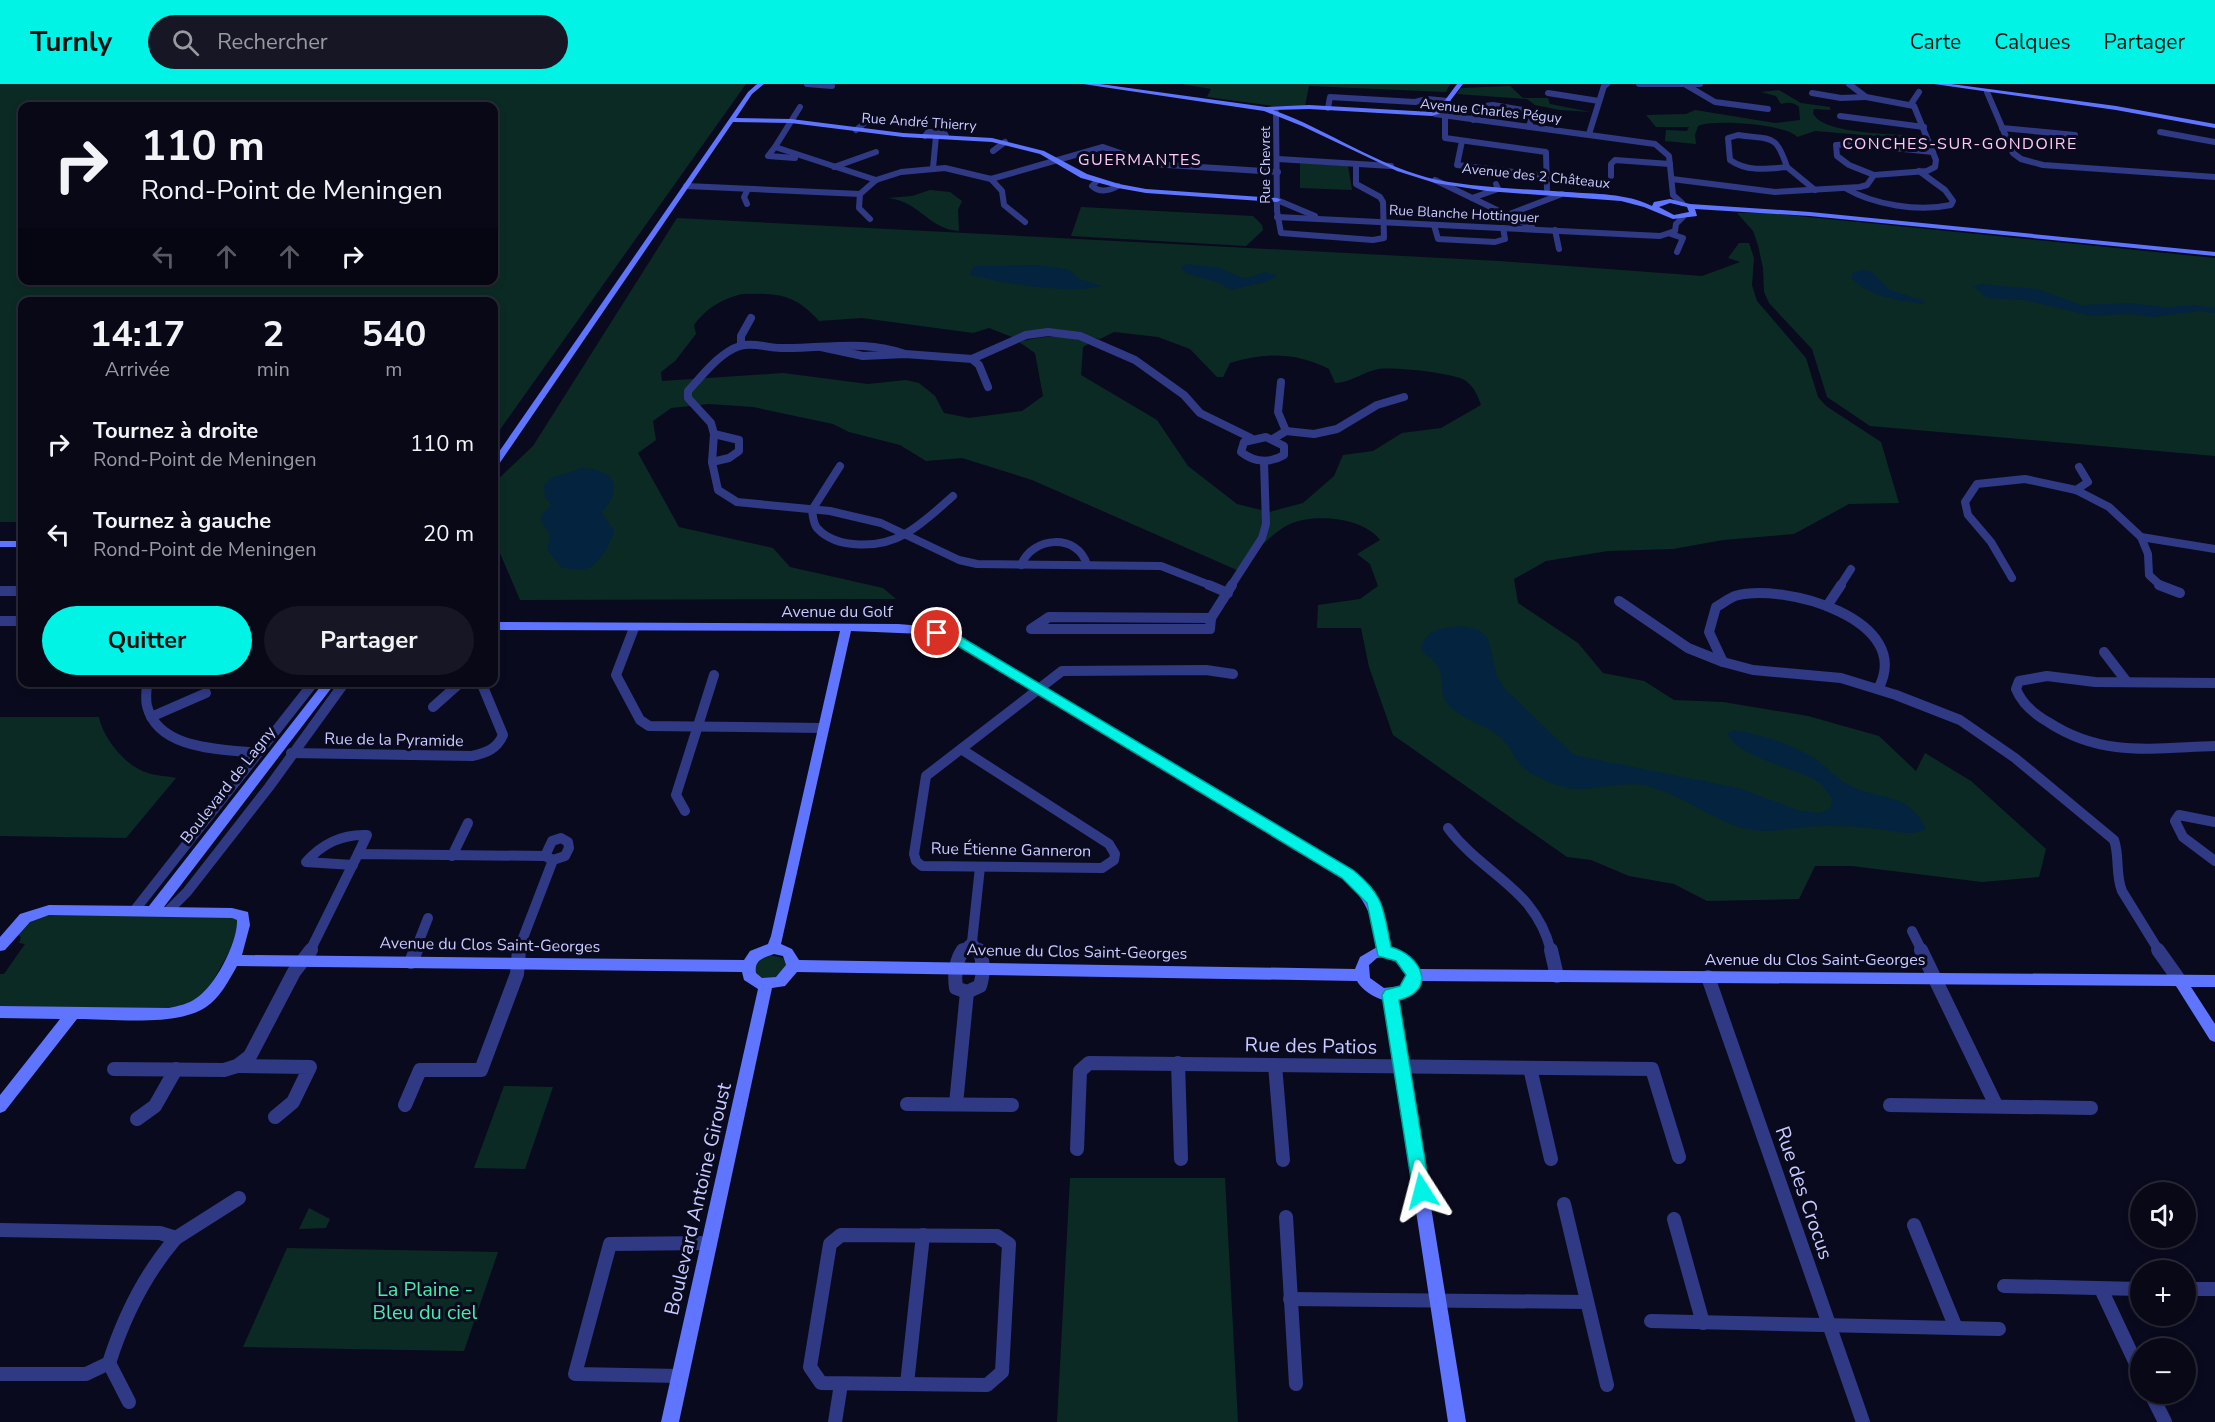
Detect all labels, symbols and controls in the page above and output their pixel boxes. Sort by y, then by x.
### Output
search box [148,15,568,69]
text: Turnly [30,23,112,61]
icon: search [169,26,202,59]
text: Rechercher [217,27,328,57]
text: Carte [1910,28,1961,56]
text: Calques [1994,28,2071,56]
text: Partager [2104,28,2185,56]
street label: Avenue Charles Péguy [1419,94,1563,128]
street label: Rue André Thierry [861,109,978,136]
text: 110 m [141,118,265,175]
icon: right [42,126,120,204]
street label: Rue Chevret [1256,126,1275,204]
district label: CONCHES-SUR-GONDOIRE [1842,133,2078,155]
district label: GUERMANTES [1078,149,1202,171]
street label: Avenue des 2 Châteaux [1461,159,1612,193]
text: Rond-Point de Meningen [141,172,443,209]
street label: Rue Blanche Hottinguer [1388,201,1540,227]
icon: left [147,240,180,273]
icon: ahead [210,240,243,273]
icon: ahead [273,240,306,273]
icon: right [336,240,369,273]
text: 14:17 [90,310,185,359]
text: 2 [262,310,284,359]
text: 540 [361,310,426,359]
text: Arrivée [105,356,170,383]
text: min [257,356,290,383]
text: m [385,356,402,383]
text: Tournez à droite [93,416,258,446]
icon: right [42,428,75,461]
text: 110 m [410,429,474,459]
text: Rond-Point de Meningen [93,446,317,473]
text: Tournez à gauche [93,506,271,536]
icon: left [42,518,75,551]
text: 20 m [423,519,474,549]
text: Rond-Point de Meningen [93,536,317,563]
street label: Avenue du Golf [781,601,893,623]
button: Quitter [42,606,252,675]
button: Partager [264,606,474,675]
pin [911,607,962,658]
icon: arrive [920,616,953,649]
street label: Boulevard de Lagny [175,721,281,848]
street label: Rue de la Pyramide [324,728,464,752]
street label: Rue Étienne Ganneron [931,838,1091,862]
street label: Avenue du Clos Saint-Georges [379,932,601,958]
street label: Avenue du Clos Saint-Georges [966,939,1188,965]
street label: Avenue du Clos Saint-Georges [1705,949,1925,971]
street label: Rue des Patios [1244,1031,1378,1061]
street label: Boulevard Antoine Giroust [658,1079,738,1318]
street label: Rue des Crocus [1769,1123,1839,1263]
position arrow [1390,1159,1454,1223]
map controls [2130,1182,2196,1404]
button: sound [2130,1182,2196,1248]
button: + [2130,1260,2196,1326]
park label: La Plaine - Bleu du ciel [373,1276,477,1326]
button: − [2130,1338,2196,1404]

